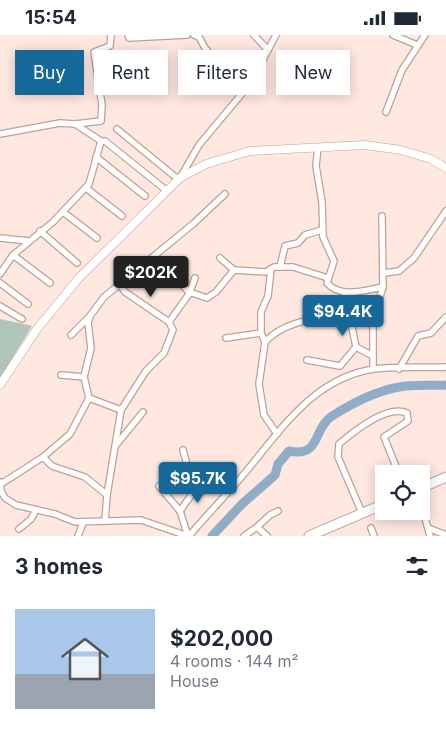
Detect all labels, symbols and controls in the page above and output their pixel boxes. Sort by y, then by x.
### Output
text: 15:54 [25,6,77,29]
chip: Buy [15,50,84,95]
chip: Rent [94,50,168,95]
chip: Filters [178,50,266,95]
chip: New [276,50,350,95]
pin: $202K [116,255,186,298]
text: $202K [125,262,177,282]
pin: $94.4K [302,295,384,337]
text: $94.4K [314,301,372,321]
pin: $95.7K [157,461,239,504]
map controls [375,465,430,520]
button: locate [375,465,430,520]
text: $95.7K [170,468,226,488]
icon: filters [403,552,431,580]
text: 3 homes [15,554,103,579]
text: $202,000 [170,626,273,651]
icon: home [55,629,115,689]
text: 4 rooms · 144 m² [170,651,299,671]
text: House [170,671,219,691]

